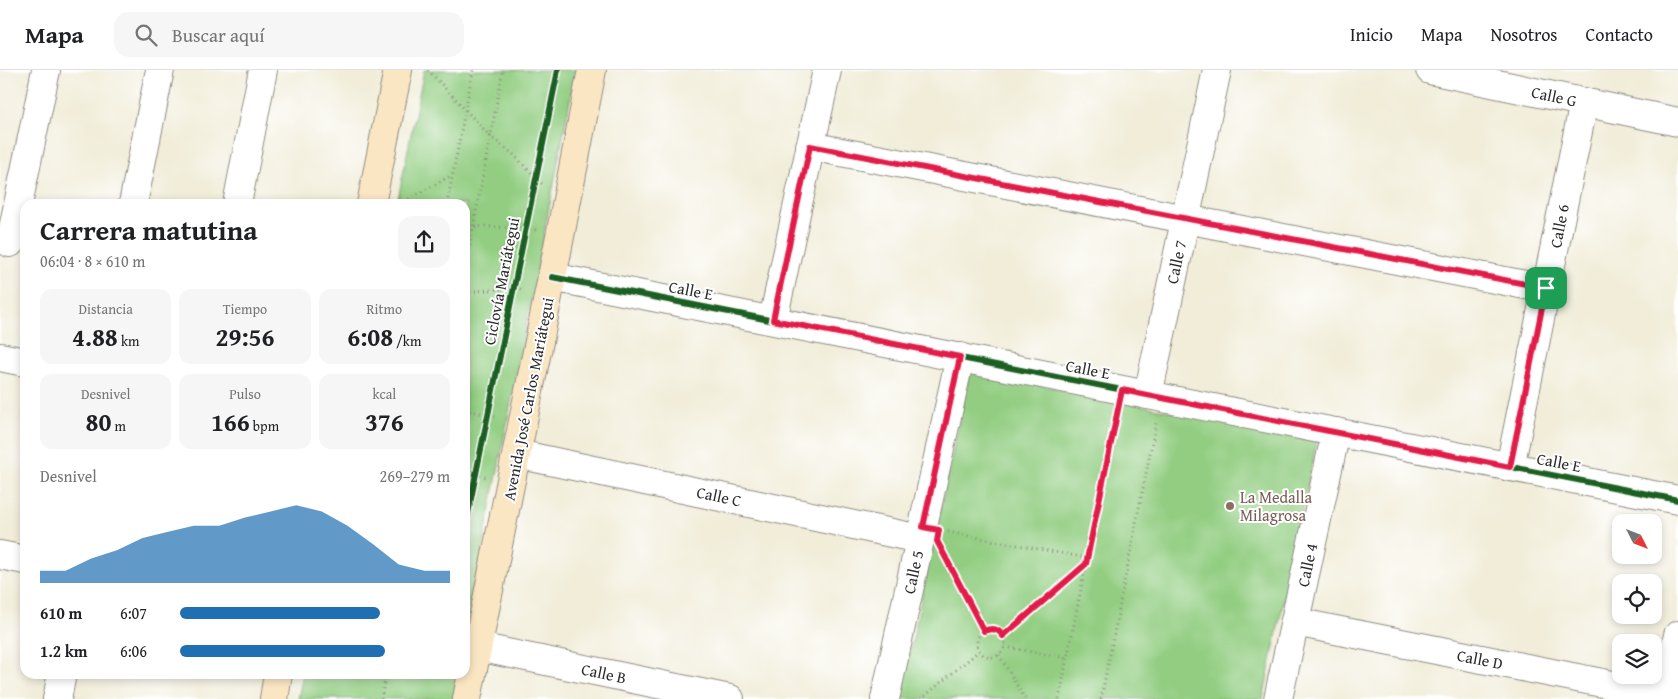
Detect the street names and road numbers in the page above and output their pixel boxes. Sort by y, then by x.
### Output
street label: Calle G [1529,80,1579,113]
street label: Calle 6 [1543,202,1575,250]
street label: Ciclovía Mariátegui [477,215,525,347]
street label: Calle 7 [1160,238,1192,286]
street label: Calle E [667,274,715,306]
street label: Avenida José Carlos Mariátegui [497,295,560,503]
street label: Calle E [1064,353,1112,385]
street label: Calle E [1535,446,1583,478]
street label: Calle C [695,480,744,512]
street label: Calle 4 [1291,541,1323,589]
street label: Calle 5 [897,548,929,596]
street label: Calle D [1455,643,1505,675]
street label: Calle B [579,657,629,689]

